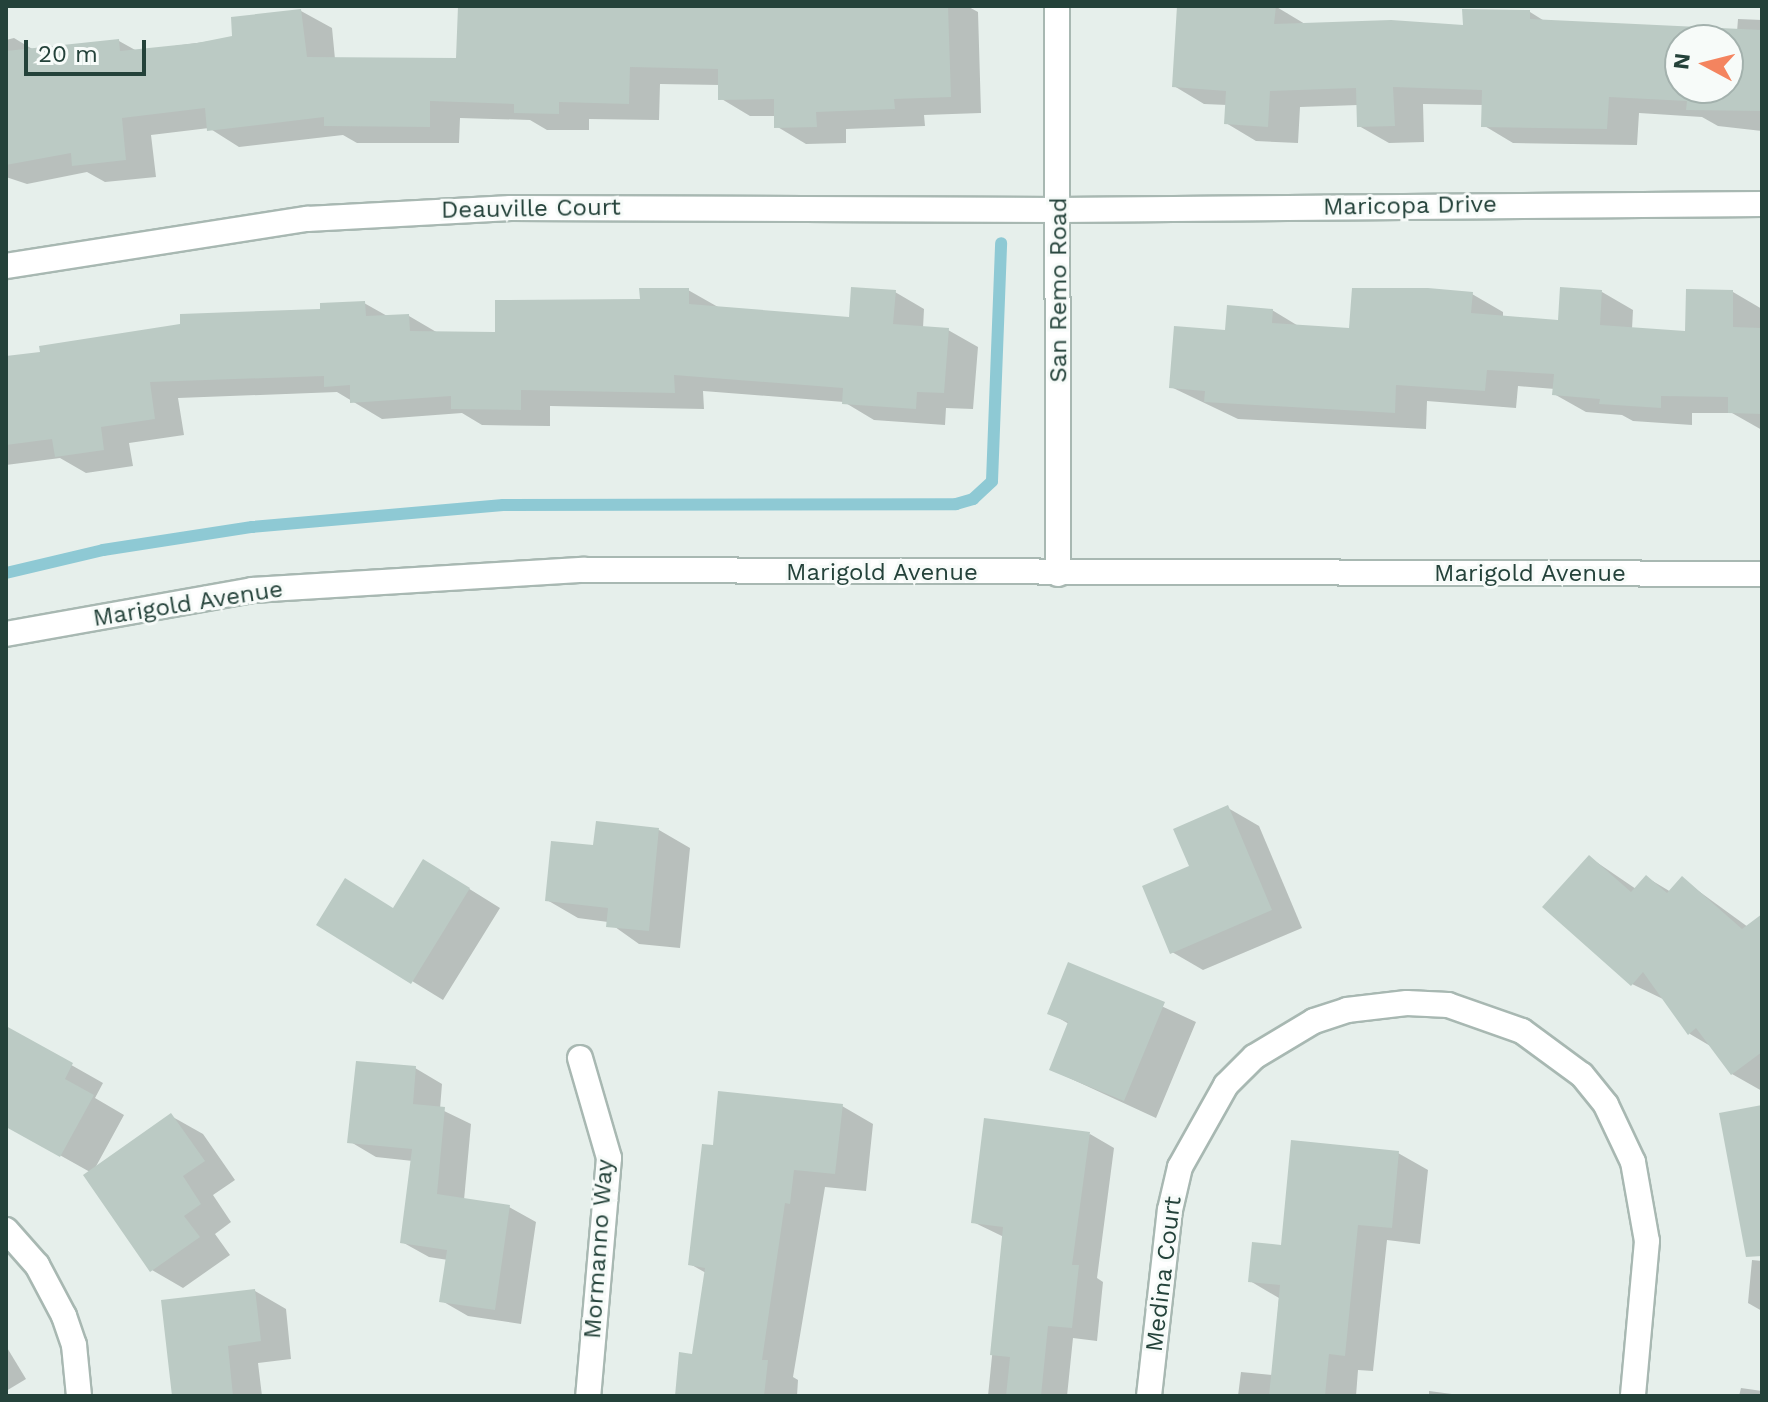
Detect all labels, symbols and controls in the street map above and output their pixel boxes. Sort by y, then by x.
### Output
scale bar [28,24,150,74]
north arrow [1664,24,1744,104]
text: 20 m [38,40,98,68]
text: N [1668,52,1695,71]
street label: Maricopa Drive [1323,190,1497,222]
street label: Deauville Court [441,193,621,225]
street label: San Remo Road [1045,197,1073,383]
street label: Marigold Avenue [786,559,978,587]
street label: Marigold Avenue [1434,560,1626,588]
street label: Marigold Avenue [91,575,285,633]
street label: Mormanno Way [578,1158,620,1340]
street label: Medina Court [1140,1194,1188,1354]

